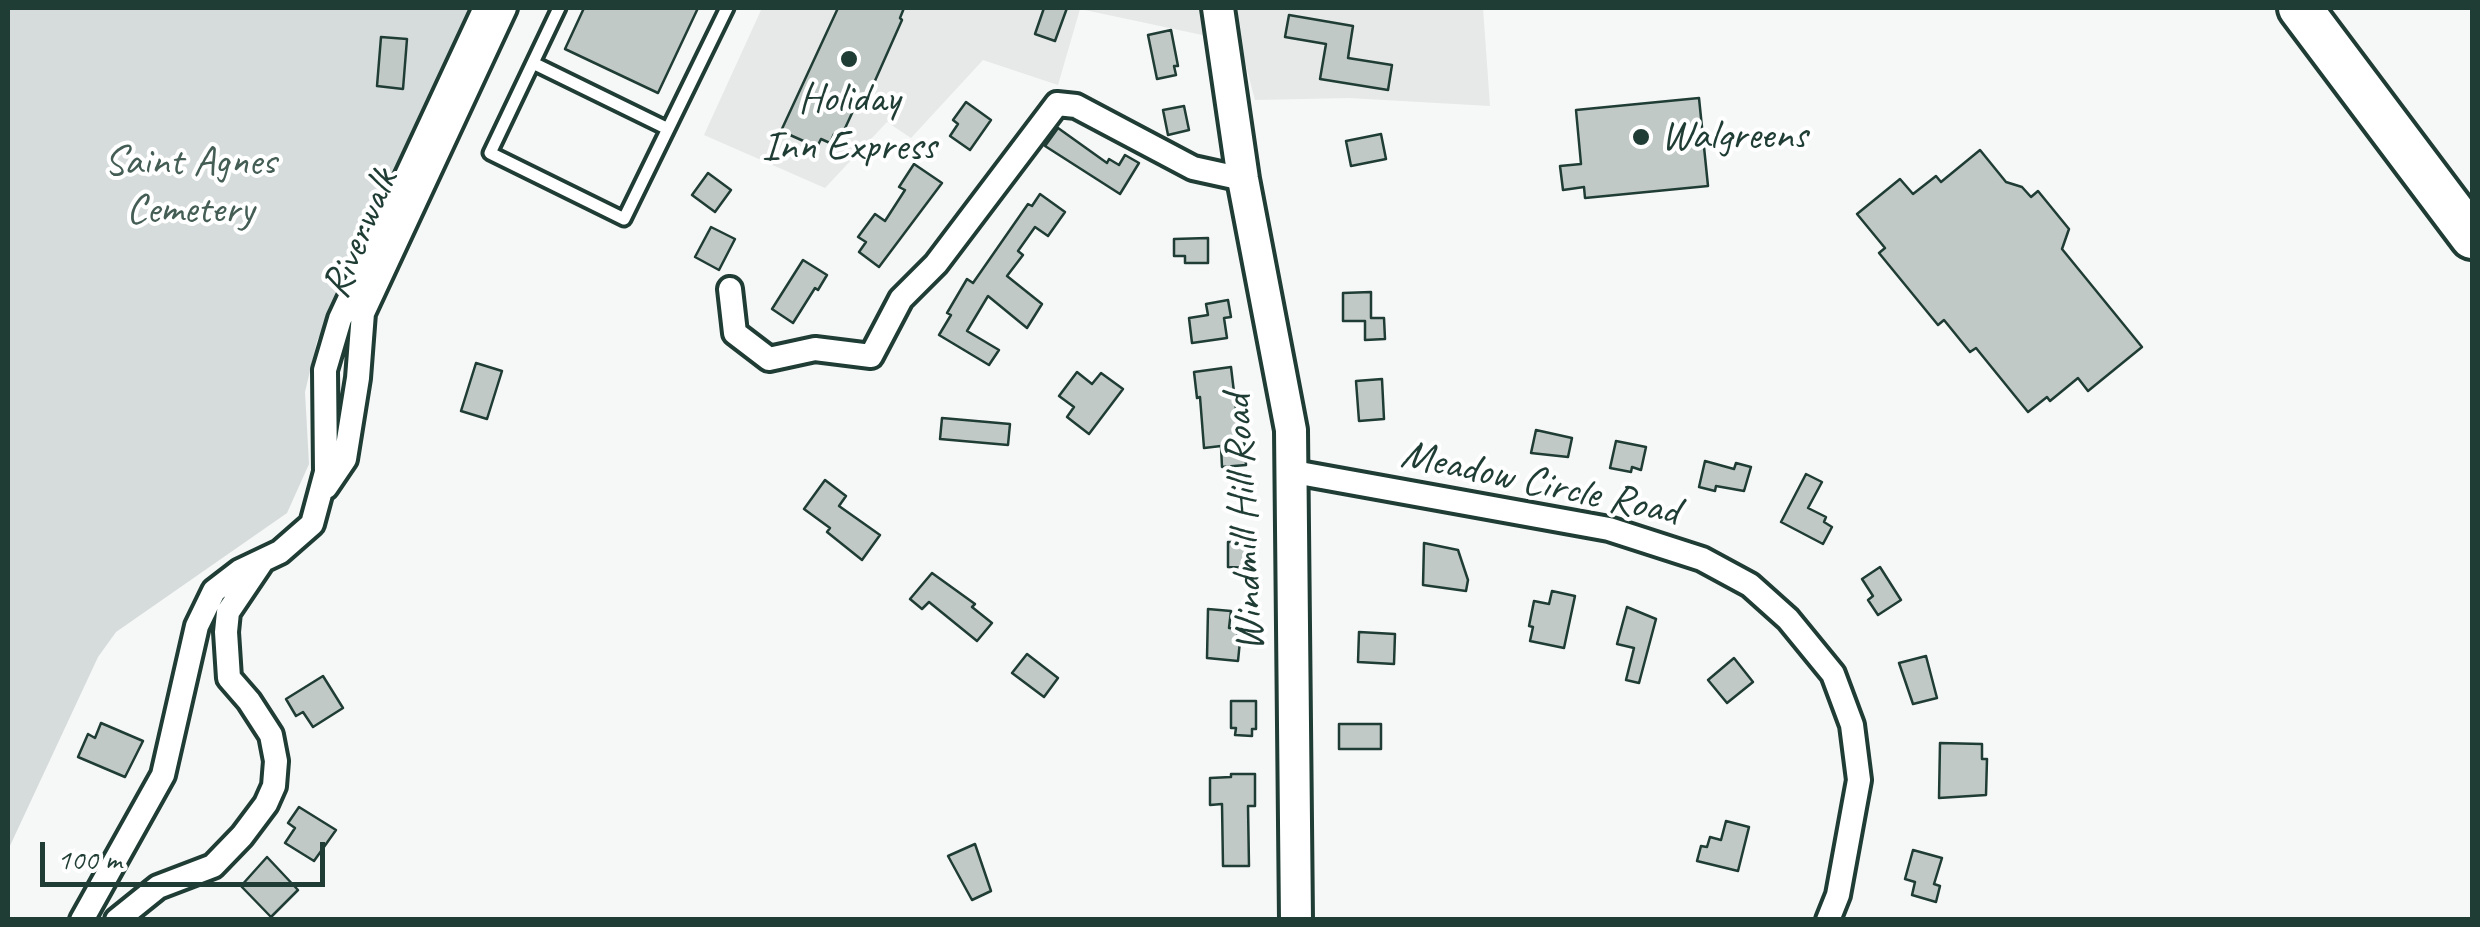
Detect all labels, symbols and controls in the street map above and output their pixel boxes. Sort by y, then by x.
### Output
marker: Holiday Inn Express [838,48,860,70]
place label: Holiday Inn Express [762,75,936,174]
place label: Walgreens [1661,112,1807,162]
marker: Walgreens [1630,126,1652,148]
park label: Saint Agnes Cemetery [104,138,276,236]
street label: Riverwalk [311,162,411,306]
street label: Windmill Hill Road [1213,393,1277,653]
street label: Meadow Circle Road [1396,430,1684,538]
scale bar [45,822,330,884]
text: 100 m [57,840,122,878]

